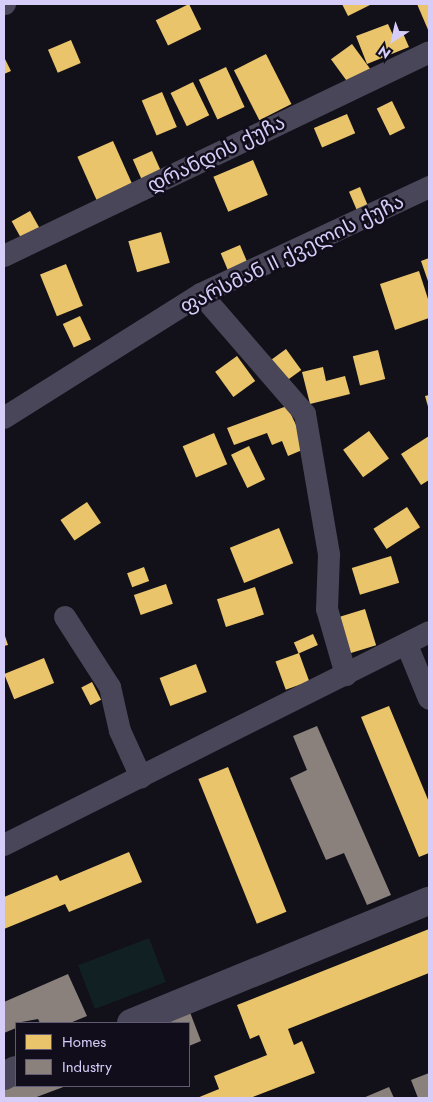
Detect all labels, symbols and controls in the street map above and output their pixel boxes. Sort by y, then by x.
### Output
north arrow [368,15,418,65]
text: N [374,41,395,64]
street label: დრანდის ქუჩა [143,110,289,198]
street label: ფარსმან II ქველის ქუჩა [176,189,408,319]
legend [15,1022,190,1087]
text: Homes [62,1031,106,1053]
text: Industry [62,1056,112,1078]

